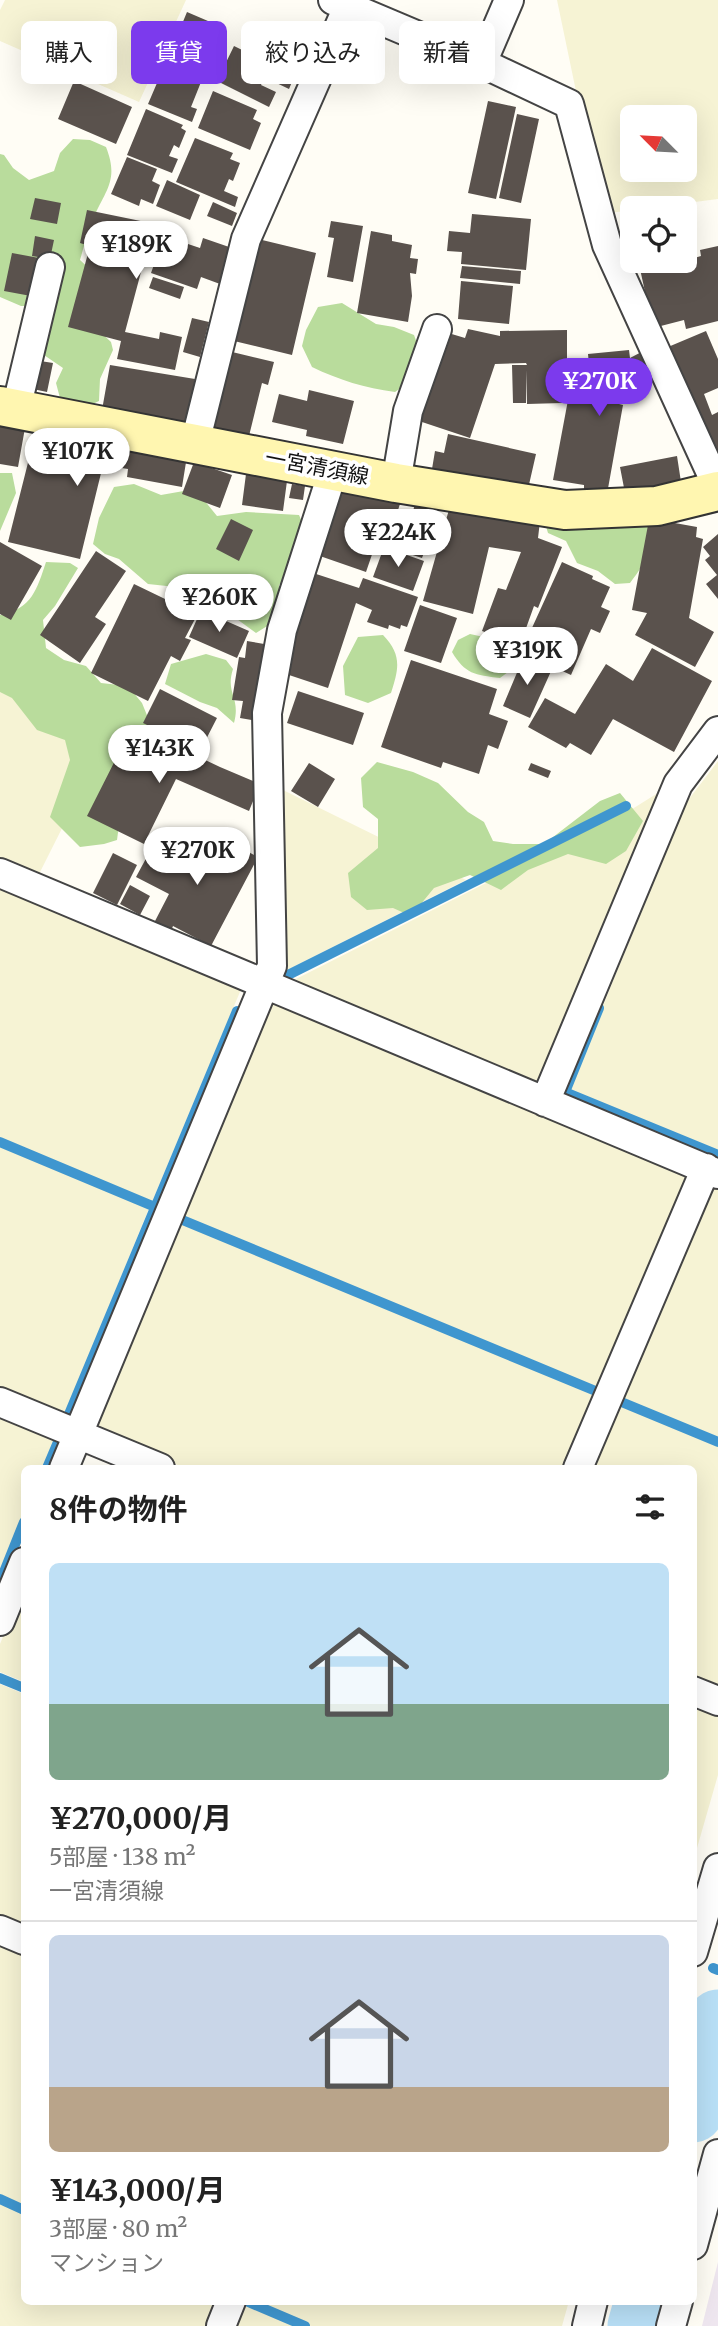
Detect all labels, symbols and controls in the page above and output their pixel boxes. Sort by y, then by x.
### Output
chip: 購入 [21,21,117,84]
chip: 賃貸 [131,21,227,84]
chip: 絞り込み [241,21,385,84]
chip: 新着 [399,21,495,84]
north arrow [620,105,696,182]
map controls [620,105,697,273]
button: locate [620,196,697,273]
pin: ¥189K [87,222,185,281]
text: ¥189K [100,229,172,258]
pin: ¥270K [550,358,648,418]
text: ¥270K [561,366,637,395]
pin: ¥107K [28,428,126,488]
text: ¥107K [41,436,113,465]
street label: 一宮清須線 [263,444,371,490]
pin: ¥224K [349,510,447,569]
text: ¥224K [360,517,436,546]
pin: ¥260K [170,574,268,634]
text: ¥260K [181,582,257,611]
pin: ¥319K [478,628,576,687]
text: ¥319K [492,635,562,664]
pin: ¥143K [110,726,208,785]
text: ¥143K [124,733,194,762]
pin: ¥270K [148,828,246,887]
text: ¥270K [159,835,235,864]
icon: filters [631,1488,669,1526]
text: 8件の物件 [49,1490,188,1528]
icon: home [296,1609,422,1735]
text: ¥270,000/月 [49,1799,232,1837]
text: 5部屋 · 138 m² [49,1842,195,1871]
text: 一宮清須線 [49,1876,164,1905]
icon: home [296,1981,422,2107]
text: ¥143,000/月 [49,2171,226,2209]
text: 3部屋 · 80 m² [49,2214,187,2243]
text: マンション [49,2248,164,2277]

